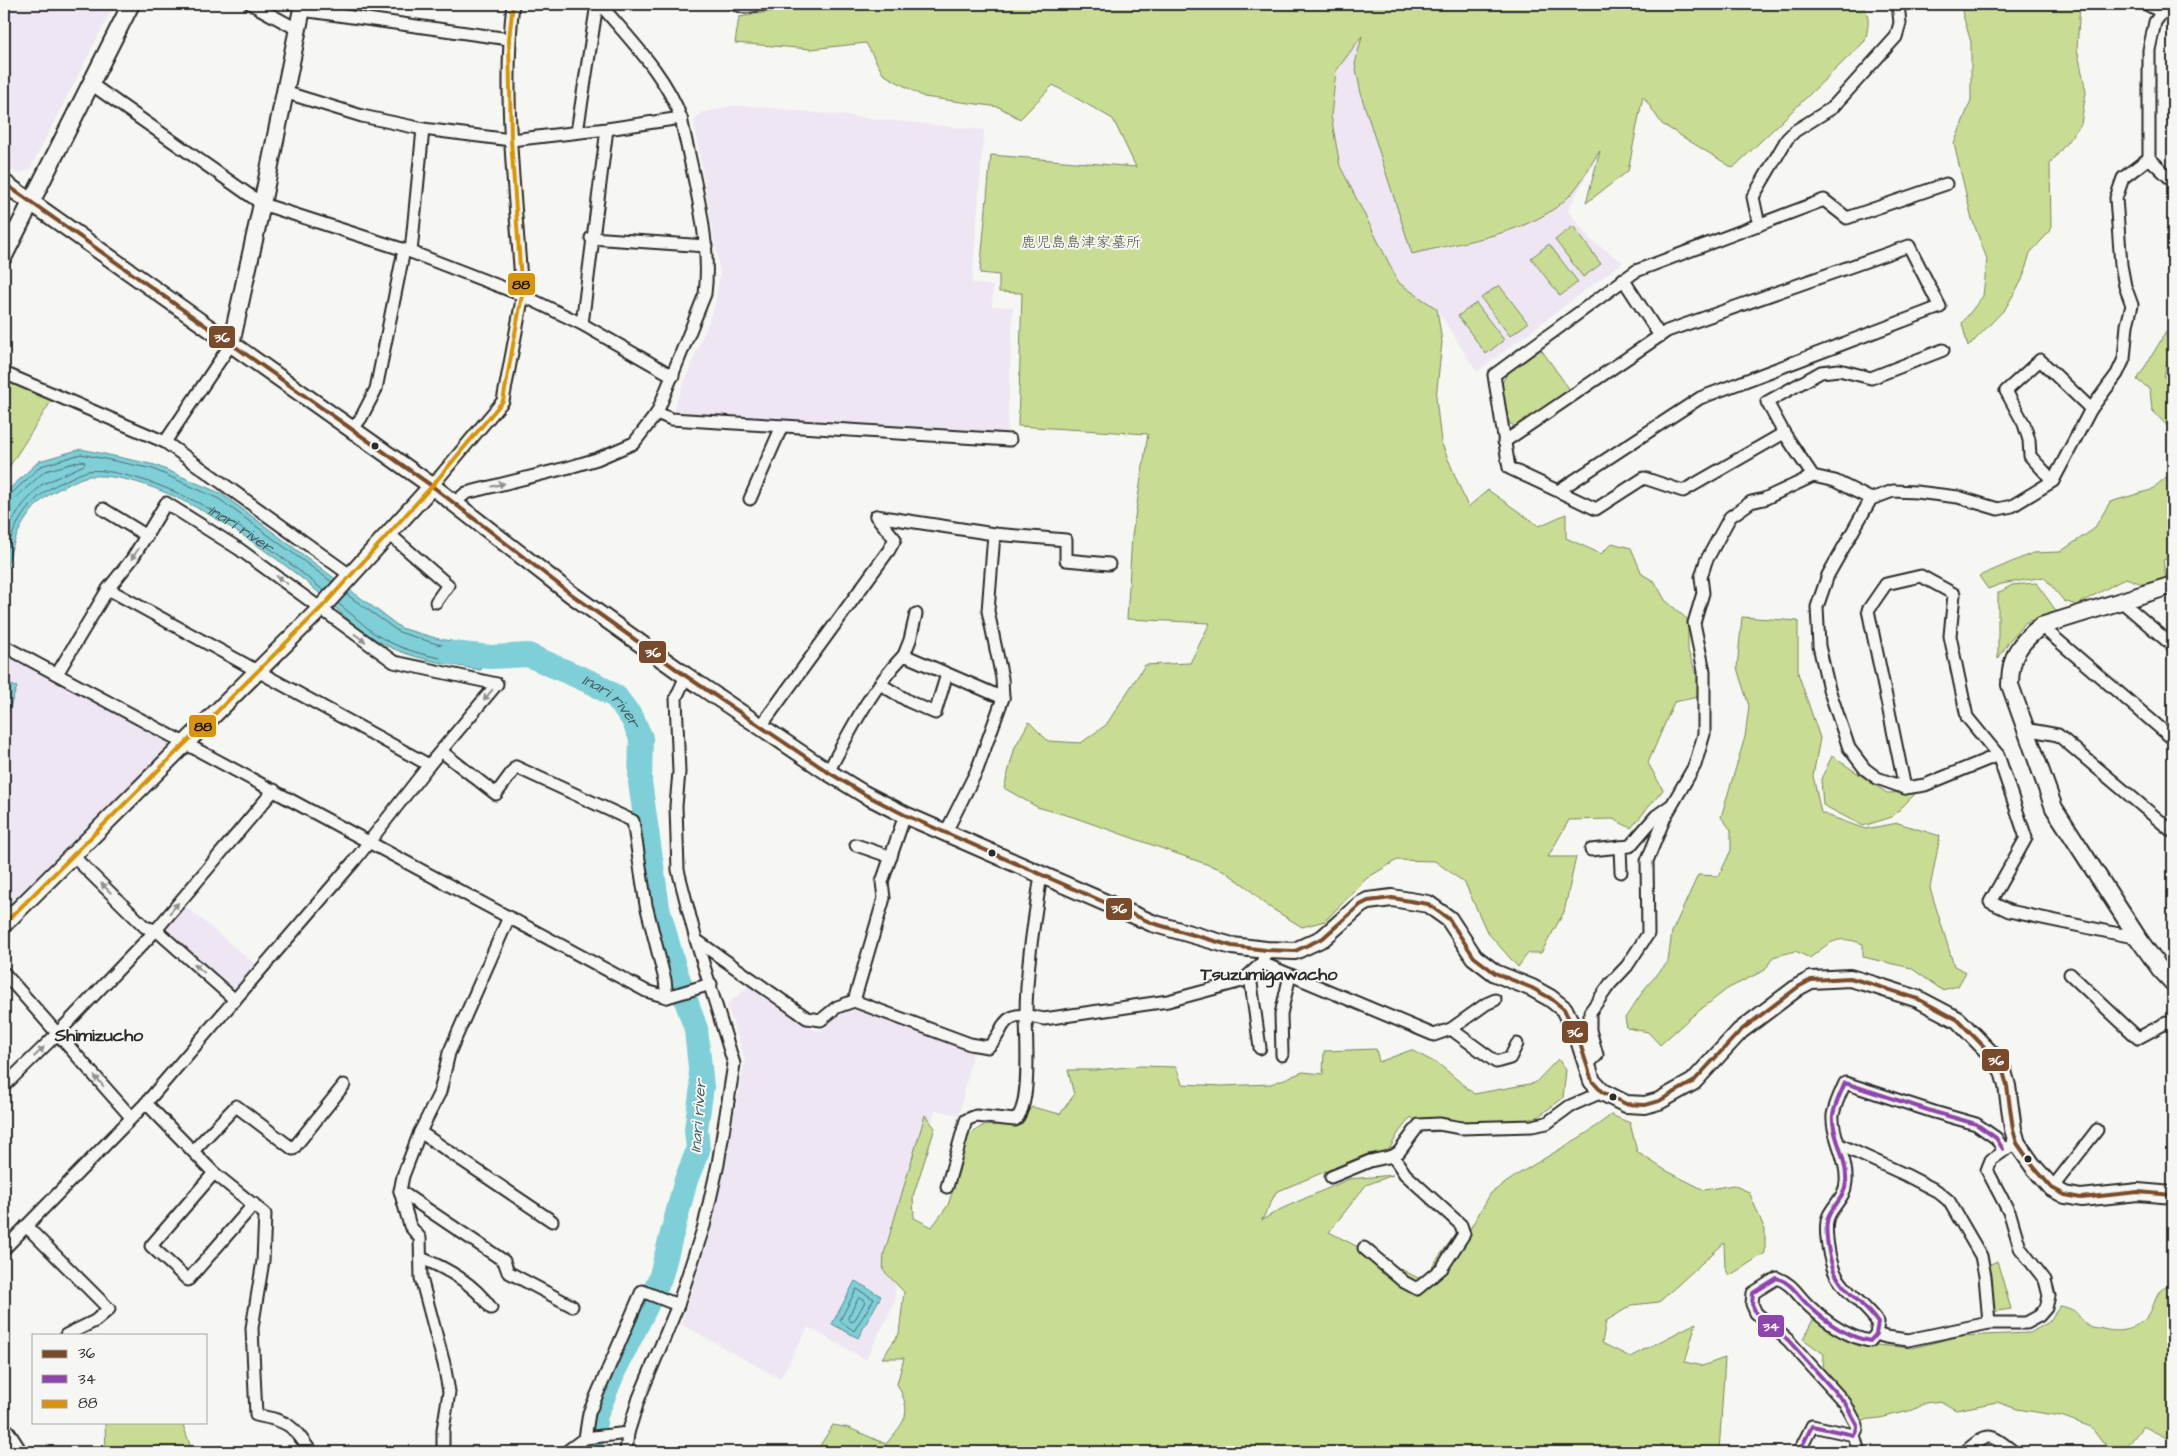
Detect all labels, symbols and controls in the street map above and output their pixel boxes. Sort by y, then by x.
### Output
park label: 鹿児島島津家墓所 [1021,232,1141,253]
line badge: 88 [507,272,536,296]
text: 88 [512,275,530,295]
line badge: 36 [208,325,236,349]
text: 36 [213,328,230,348]
unlabelled marker [370,441,380,451]
one-way arrow [490,481,505,489]
water label: Inari river [205,500,279,559]
one-way arrow [131,547,140,560]
one-way arrow [275,575,288,585]
one-way arrow [353,632,366,643]
line badge: 36 [638,640,667,664]
text: 36 [644,643,661,663]
water label: Inari river [579,669,647,733]
one-way arrow [482,689,494,701]
line badge: 88 [188,714,217,738]
text: 88 [194,717,212,737]
unlabelled marker [987,848,997,858]
one-way arrow [100,882,112,894]
line badge: 36 [1105,897,1133,921]
text: 36 [1110,899,1127,919]
one-way arrow [169,902,180,915]
one-way arrow [193,962,205,974]
district label: Tsuzumigawacho [1200,962,1338,988]
line badge: 36 [1561,1020,1589,1044]
district label: Shimizucho [54,1023,144,1048]
text: 36 [1566,1023,1583,1043]
one-way arrow [32,1046,44,1058]
line badge: 36 [1981,1048,2010,1072]
text: 36 [1987,1051,2004,1071]
one-way arrow [93,1075,105,1087]
water label: Inari river [684,1077,712,1153]
unlabelled marker [1608,1092,1618,1102]
unlabelled marker [2023,1154,2033,1164]
line badge: 34 [1757,1314,1785,1338]
text: 34 [1762,1317,1780,1337]
legend [32,1334,208,1424]
text: 36 [78,1343,96,1364]
text: 34 [78,1369,96,1390]
text: 88 [78,1393,98,1414]

